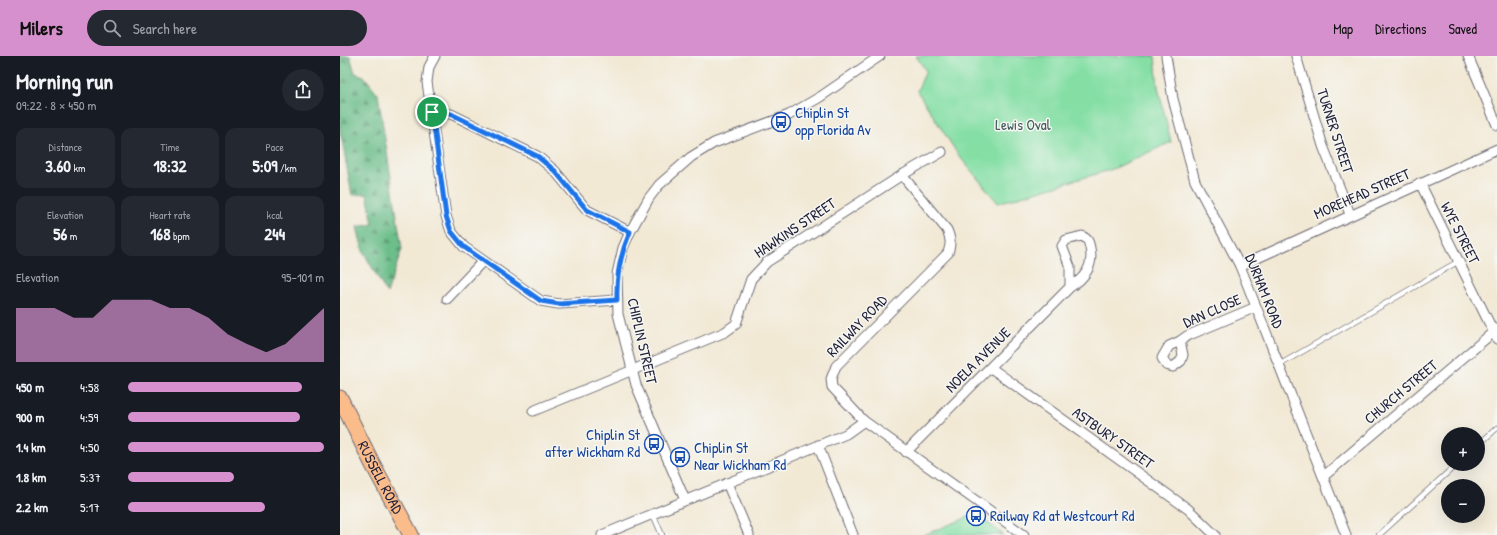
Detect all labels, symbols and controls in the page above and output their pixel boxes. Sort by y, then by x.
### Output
search box [87,10,367,46]
text: Milers [20,15,63,41]
icon: search [101,17,123,39]
text: Search here [133,18,197,39]
text: Map [1333,19,1353,38]
text: Directions [1375,19,1426,38]
text: Saved [1448,19,1477,38]
text: Morning run [16,66,113,96]
button: share [282,69,324,111]
street label: TURNER STREET [1312,86,1359,177]
pin [415,95,449,129]
text: 09:22 · 8 × 450 m [16,96,96,114]
icon: arrive [421,101,443,123]
place label: Chiplin St opp Florida Av [795,102,871,140]
bus stop icon: Chiplin St opp Florida Av [770,111,792,133]
park label: Lewis Oval [995,114,1051,135]
text: Distance [49,140,82,154]
text: Time [160,140,180,154]
text: Pace [266,140,284,154]
text: 3.60 [45,154,71,177]
text: 18:32 [153,154,187,177]
text: 5:09 [253,154,278,177]
text: km [71,161,85,175]
text: /km [278,161,297,175]
street label: MOREHEAD STREET [1310,163,1414,224]
street label: HAWKINS STREET [750,192,840,263]
street label: WYE STREET [1436,198,1485,268]
text: Elevation [47,208,84,222]
text: Heart rate [149,208,191,222]
text: kcal [267,208,283,222]
text: 56 [53,222,67,245]
text: 168 [150,222,171,245]
text: 244 [264,222,285,245]
text: m [67,229,77,243]
text: bpm [171,229,190,243]
street label: DURHAM ROAD [1240,250,1289,332]
text: Elevation [16,268,59,286]
text: 95–101 m [281,268,324,286]
street label: DAN CLOSE [1179,288,1245,333]
street label: RAILWAY ROAD [821,289,892,362]
street label: CHIPLIN STREET [622,296,663,387]
street label: NOELA AVENUE [940,322,1015,397]
street label: CHURCH STREET [1359,354,1443,429]
text: 450 m [16,378,44,396]
text: 4:58 [80,378,99,396]
street label: ASTBURY STREET [1068,402,1159,474]
text: 900 m [16,408,44,426]
text: 4:59 [80,408,98,426]
place label: Chiplin St after Wickham Rd [545,424,641,462]
map controls [1441,427,1485,523]
button: + [1441,427,1485,471]
bus stop icon: Chiplin St after Wickham Rd [643,433,665,455]
street label: RUSSELL ROAD [353,437,409,518]
place label: Chiplin St Near Wickham Rd [694,437,786,475]
text: 1.4 km [16,438,46,456]
text: 4:50 [80,438,99,456]
bus stop icon: Chiplin St Near Wickham Rd [669,446,691,468]
text: 1.8 km [16,468,46,486]
text: 5:37 [80,468,101,486]
button: − [1441,479,1485,523]
text: 2.2 km [16,498,48,516]
text: 5:17 [80,498,100,516]
bus stop icon: Railway Rd at Westcourt Rd [965,505,987,527]
place label: Railway Rd at Westcourt Rd [990,505,1134,526]

